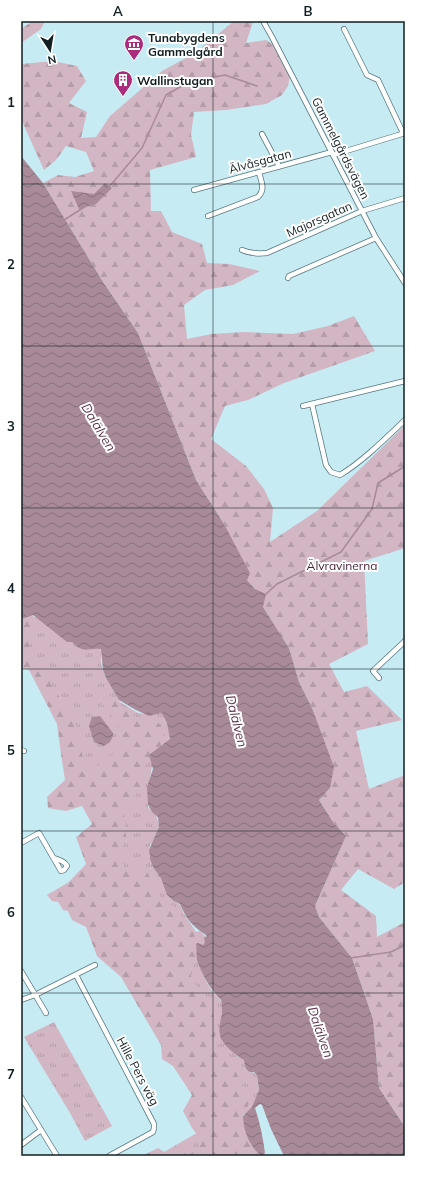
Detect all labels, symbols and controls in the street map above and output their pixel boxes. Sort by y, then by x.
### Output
text: A [113,3,123,19]
text: B [304,3,313,19]
north arrow [30,30,70,70]
place label: Tunabygdens Gammelgård [148,30,225,59]
museum icon: Tunabygdens Gammelgård [123,33,145,61]
text: N [47,52,58,67]
building icon: Wallinstugan [112,69,134,97]
place label: Wallinstugan [137,73,214,88]
text: 1 [7,94,15,110]
street label: Gammelgårdsvägen [309,94,373,202]
street label: Älvåsgatan [227,145,293,177]
street label: Majorsgatan [284,198,354,240]
text: 2 [7,256,15,272]
water label: Dalälven [78,400,120,454]
text: 3 [7,418,15,434]
park label: Älvravinerna [307,558,377,573]
text: 4 [7,580,15,596]
water label: Dalälven [223,693,251,749]
text: 5 [7,742,15,758]
text: 6 [7,904,15,920]
water label: Dalälven [305,1004,337,1060]
street label: Hille Pers väg [114,1034,162,1108]
text: 7 [7,1066,15,1082]

